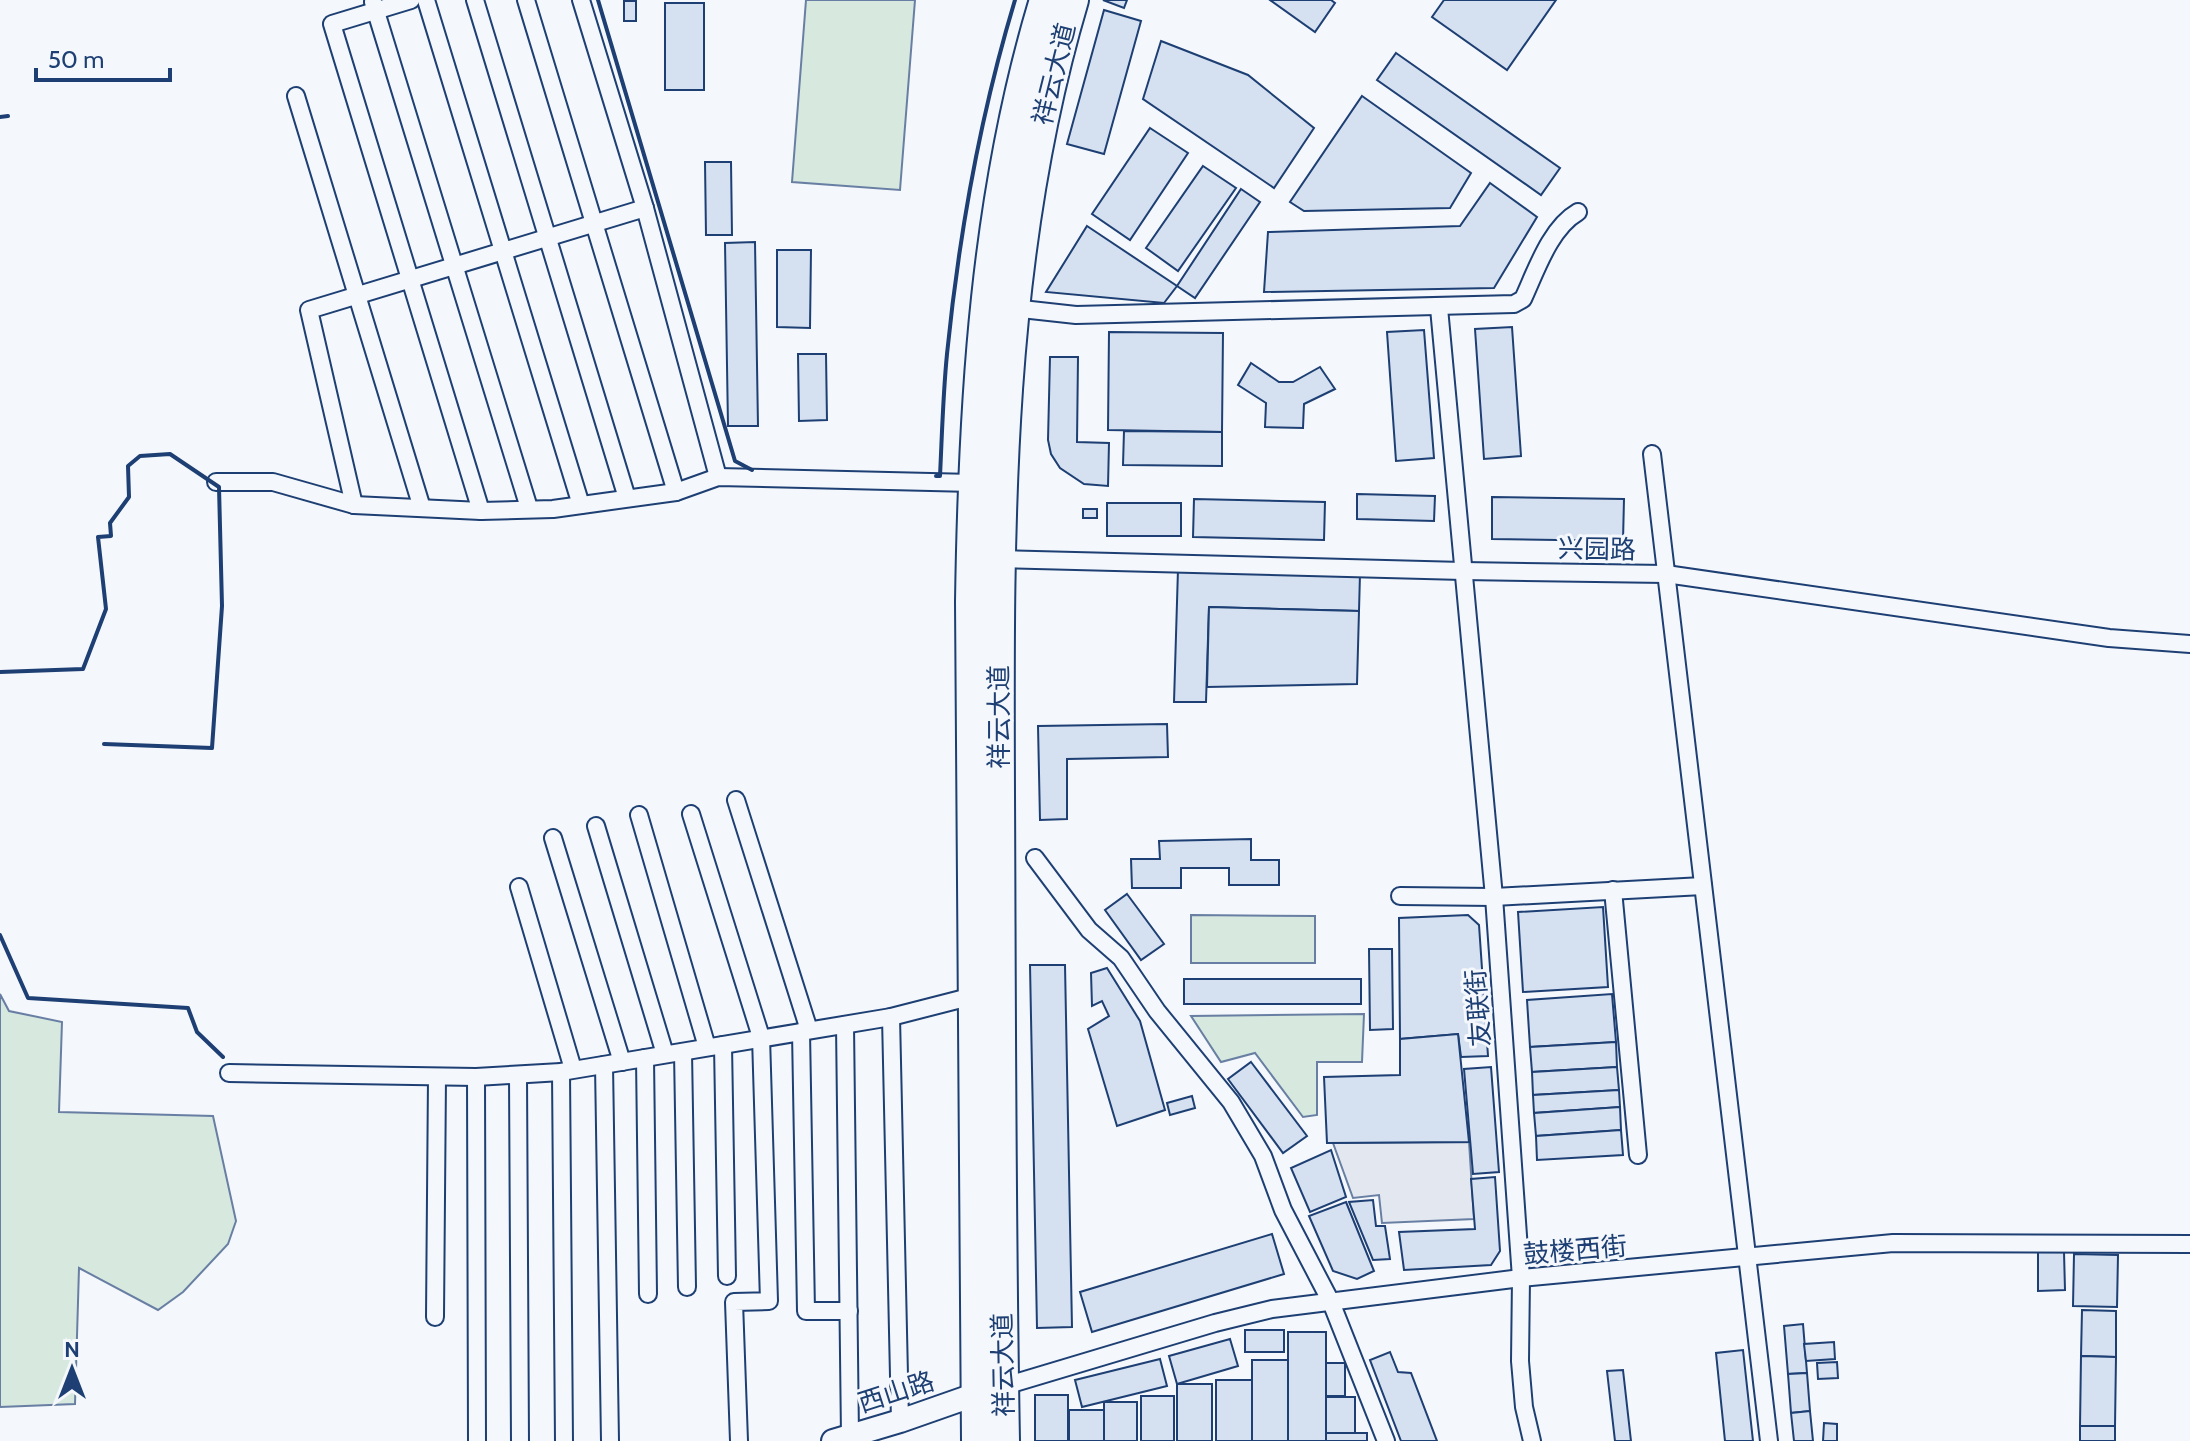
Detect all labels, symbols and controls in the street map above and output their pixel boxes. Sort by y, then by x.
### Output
street label: 祥云大道 [1026,20,1082,128]
scale bar [36,32,170,82]
text: 50 m [48,45,104,74]
street label: 兴园路 [1558,532,1636,566]
street label: 祥云大道 [983,665,1015,769]
street label: 友联街 [1459,968,1497,1048]
street label: 鼓楼西街 [1522,1230,1628,1270]
street label: 祥云大道 [986,1313,1020,1417]
north arrow [32,1329,112,1409]
text: N [64,1336,80,1363]
street label: 西山路 [854,1365,938,1419]

